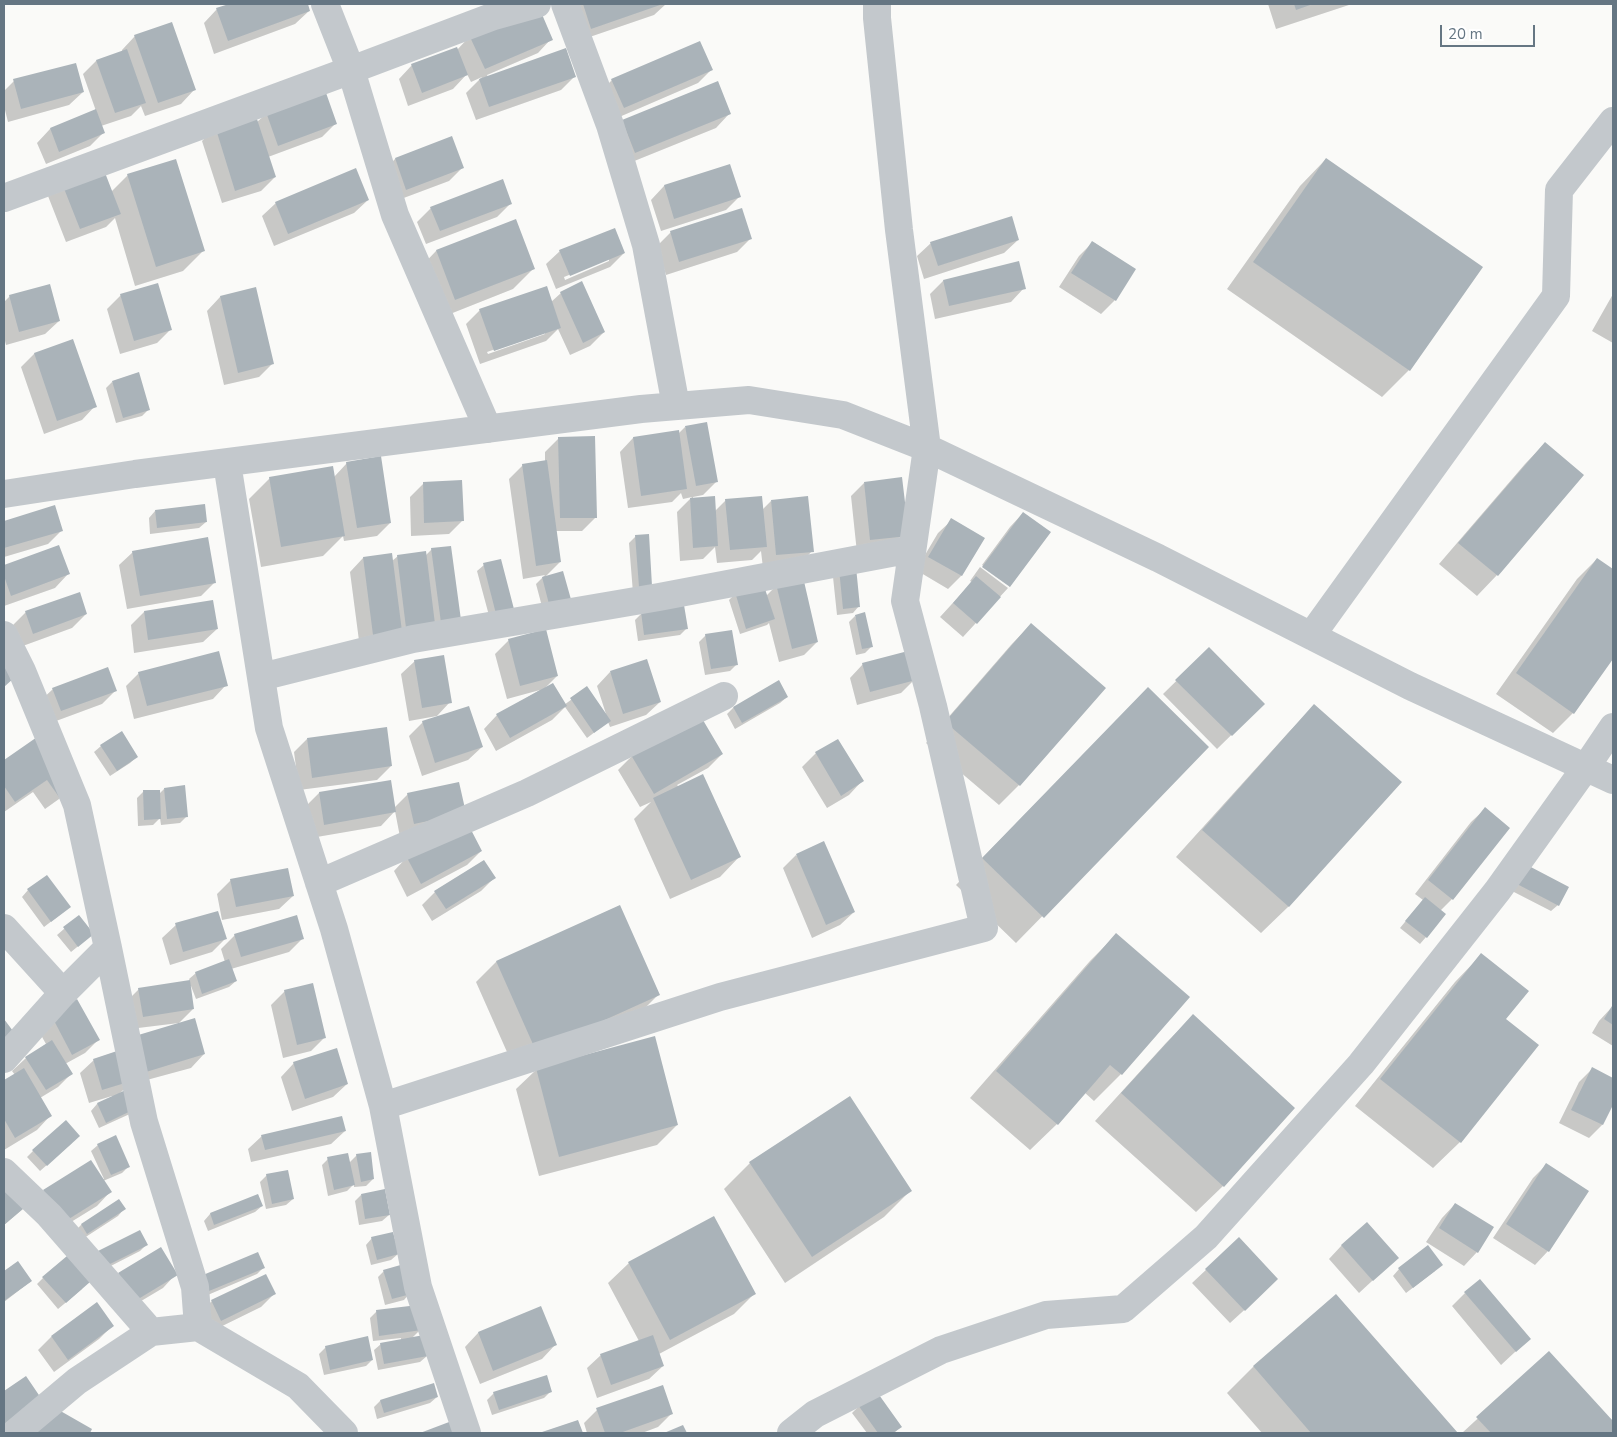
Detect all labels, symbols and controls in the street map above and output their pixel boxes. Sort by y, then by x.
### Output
scale bar [1442,15,1537,47]
text: 20 m [1448,24,1483,44]

